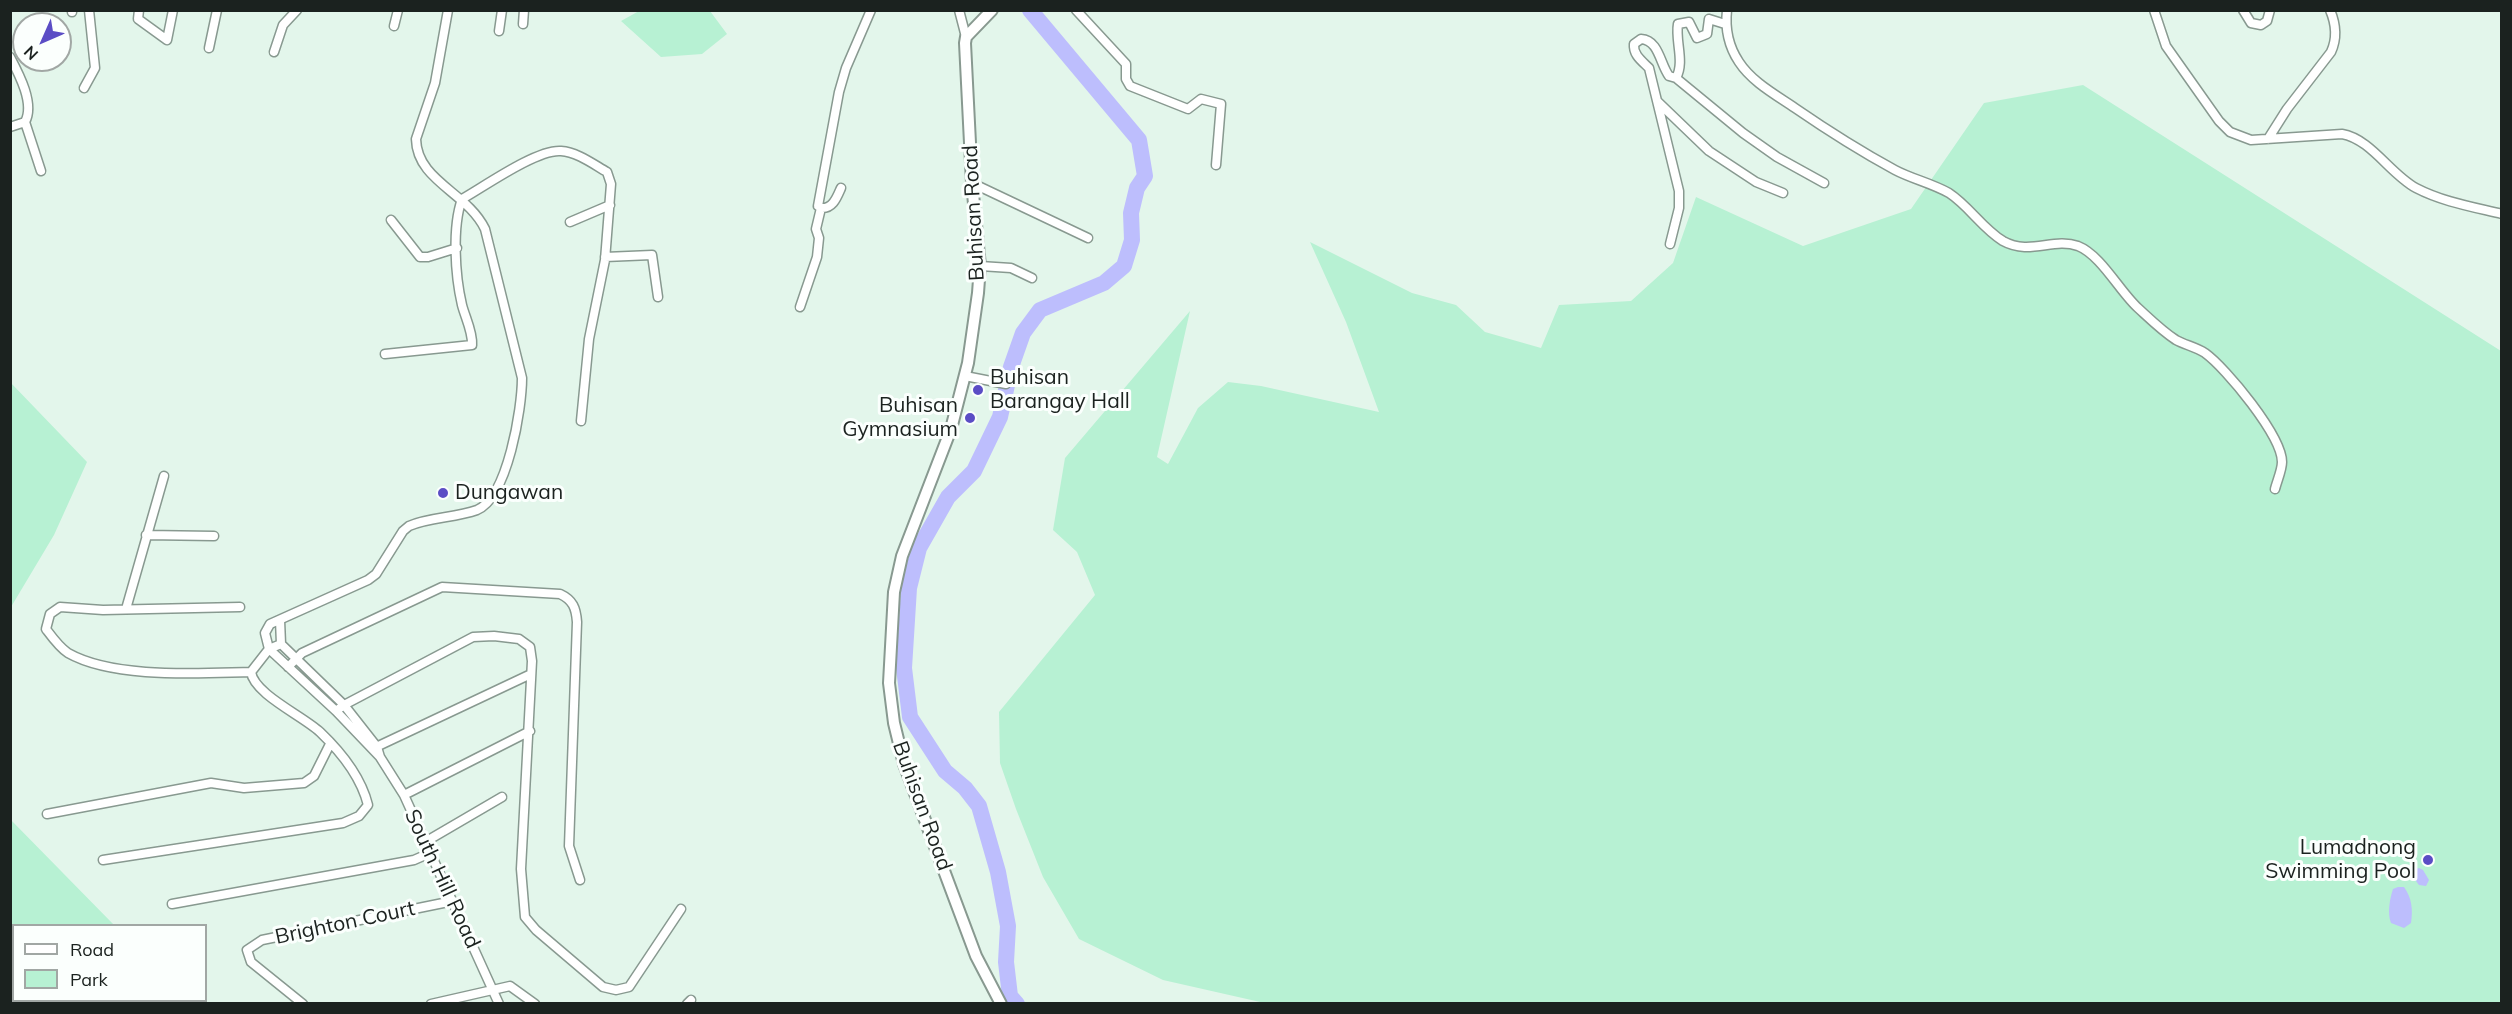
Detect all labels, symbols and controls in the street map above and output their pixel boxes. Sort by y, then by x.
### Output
north arrow [12,12,72,72]
text: N [19,42,42,65]
street label: Buhisan Road [958,144,990,282]
place label: Buhisan Barangay Hall [990,365,1130,415]
marker: Buhisan Barangay Hall [971,383,985,397]
place label: Buhisan Gymnasium [842,393,958,443]
marker: Buhisan Gymnasium [963,411,977,425]
place label: Dungawan [455,480,563,506]
marker: Dungawan [436,486,450,500]
street label: Buhisan Road [887,738,957,874]
street label: South Hill Road [399,806,485,952]
place label: Lumadnong Swimming Pool [2265,835,2416,885]
marker: Lumadnong Swimming Pool [2421,853,2435,867]
street label: Brighton Court [273,896,417,950]
legend [12,924,207,1002]
text: Road [70,938,114,961]
text: Park [70,968,108,991]

